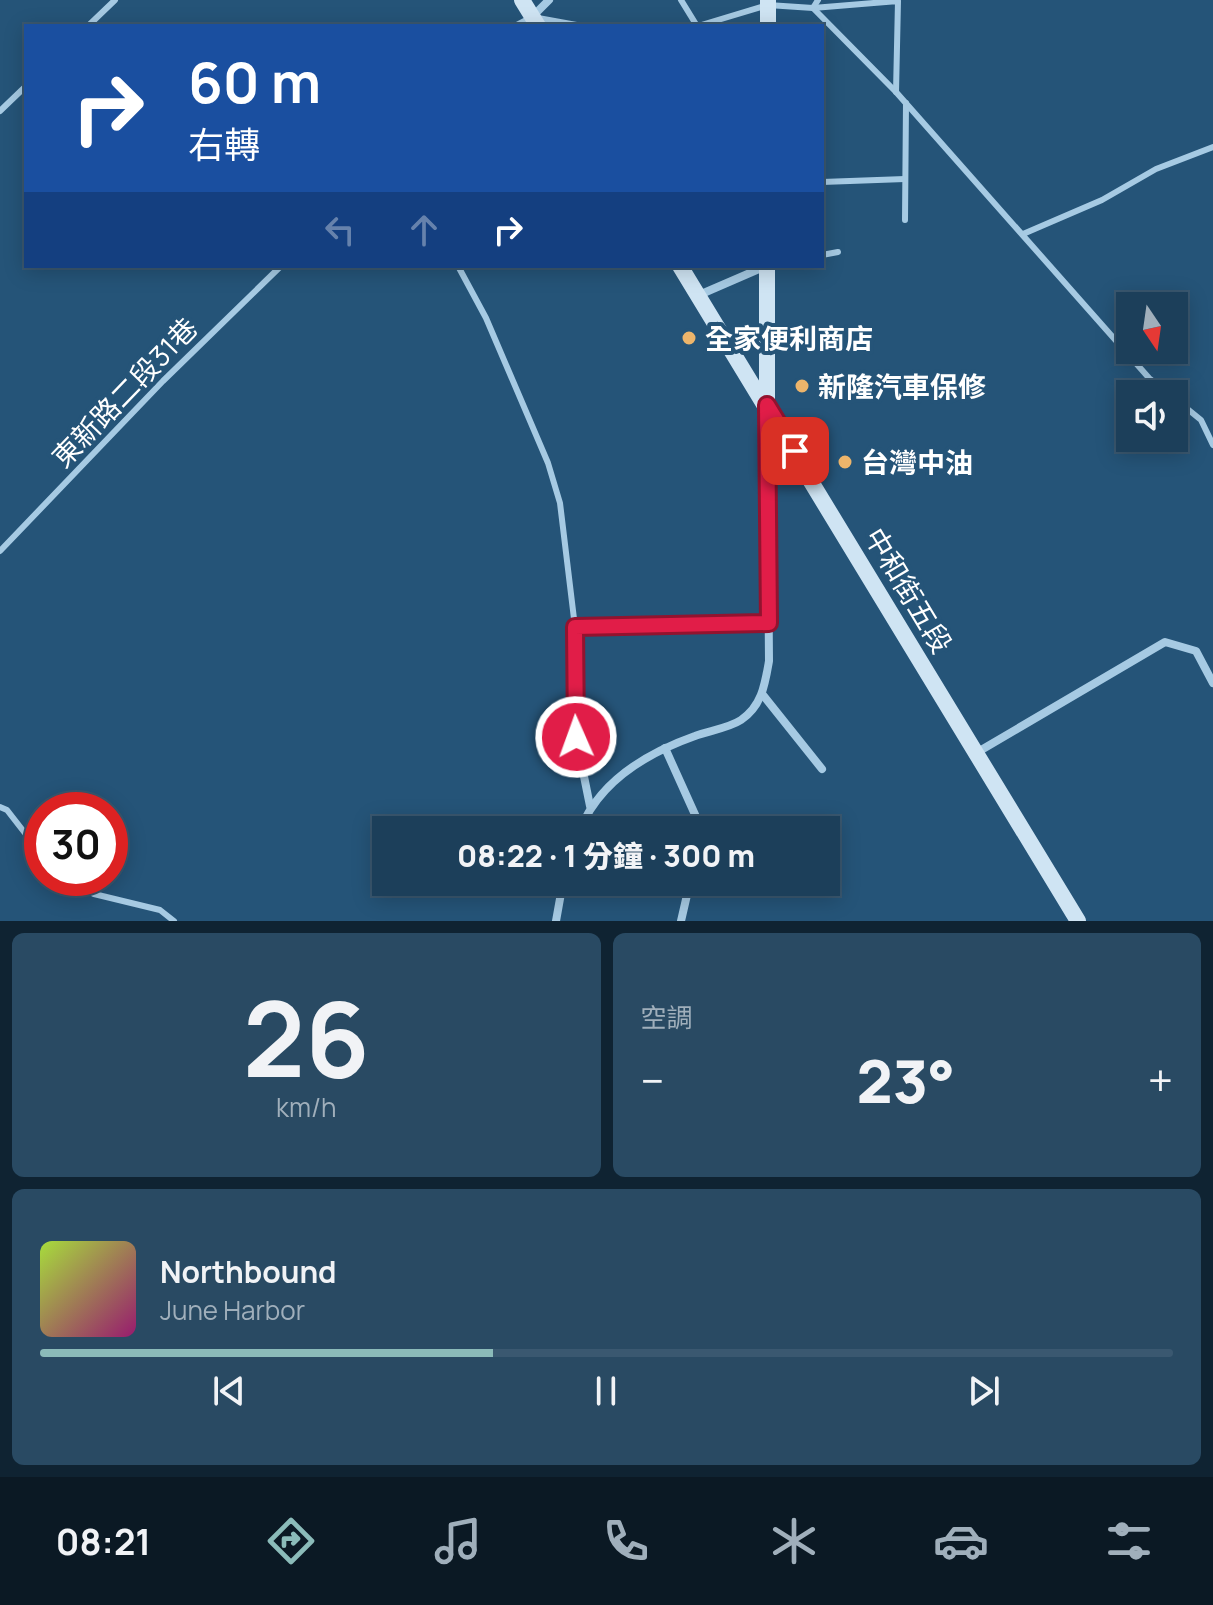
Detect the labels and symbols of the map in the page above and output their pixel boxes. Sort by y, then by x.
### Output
north arrow [1116,292,1188,364]
street label: 東新路二段31巷 [43,309,205,475]
place label: 全家便利商店 [705,319,873,357]
marker: 全家便利商店 [680,329,698,347]
place label: 新隆汽車保修 [818,367,986,405]
marker: 新隆汽車保修 [793,377,811,395]
pin [761,417,829,485]
place label: 台灣中油 [861,443,973,481]
marker: 台灣中油 [836,453,854,471]
street label: 中和街五段 [857,520,961,660]
position arrow [534,695,618,779]
speed limit sign: 30 [24,792,128,896]

